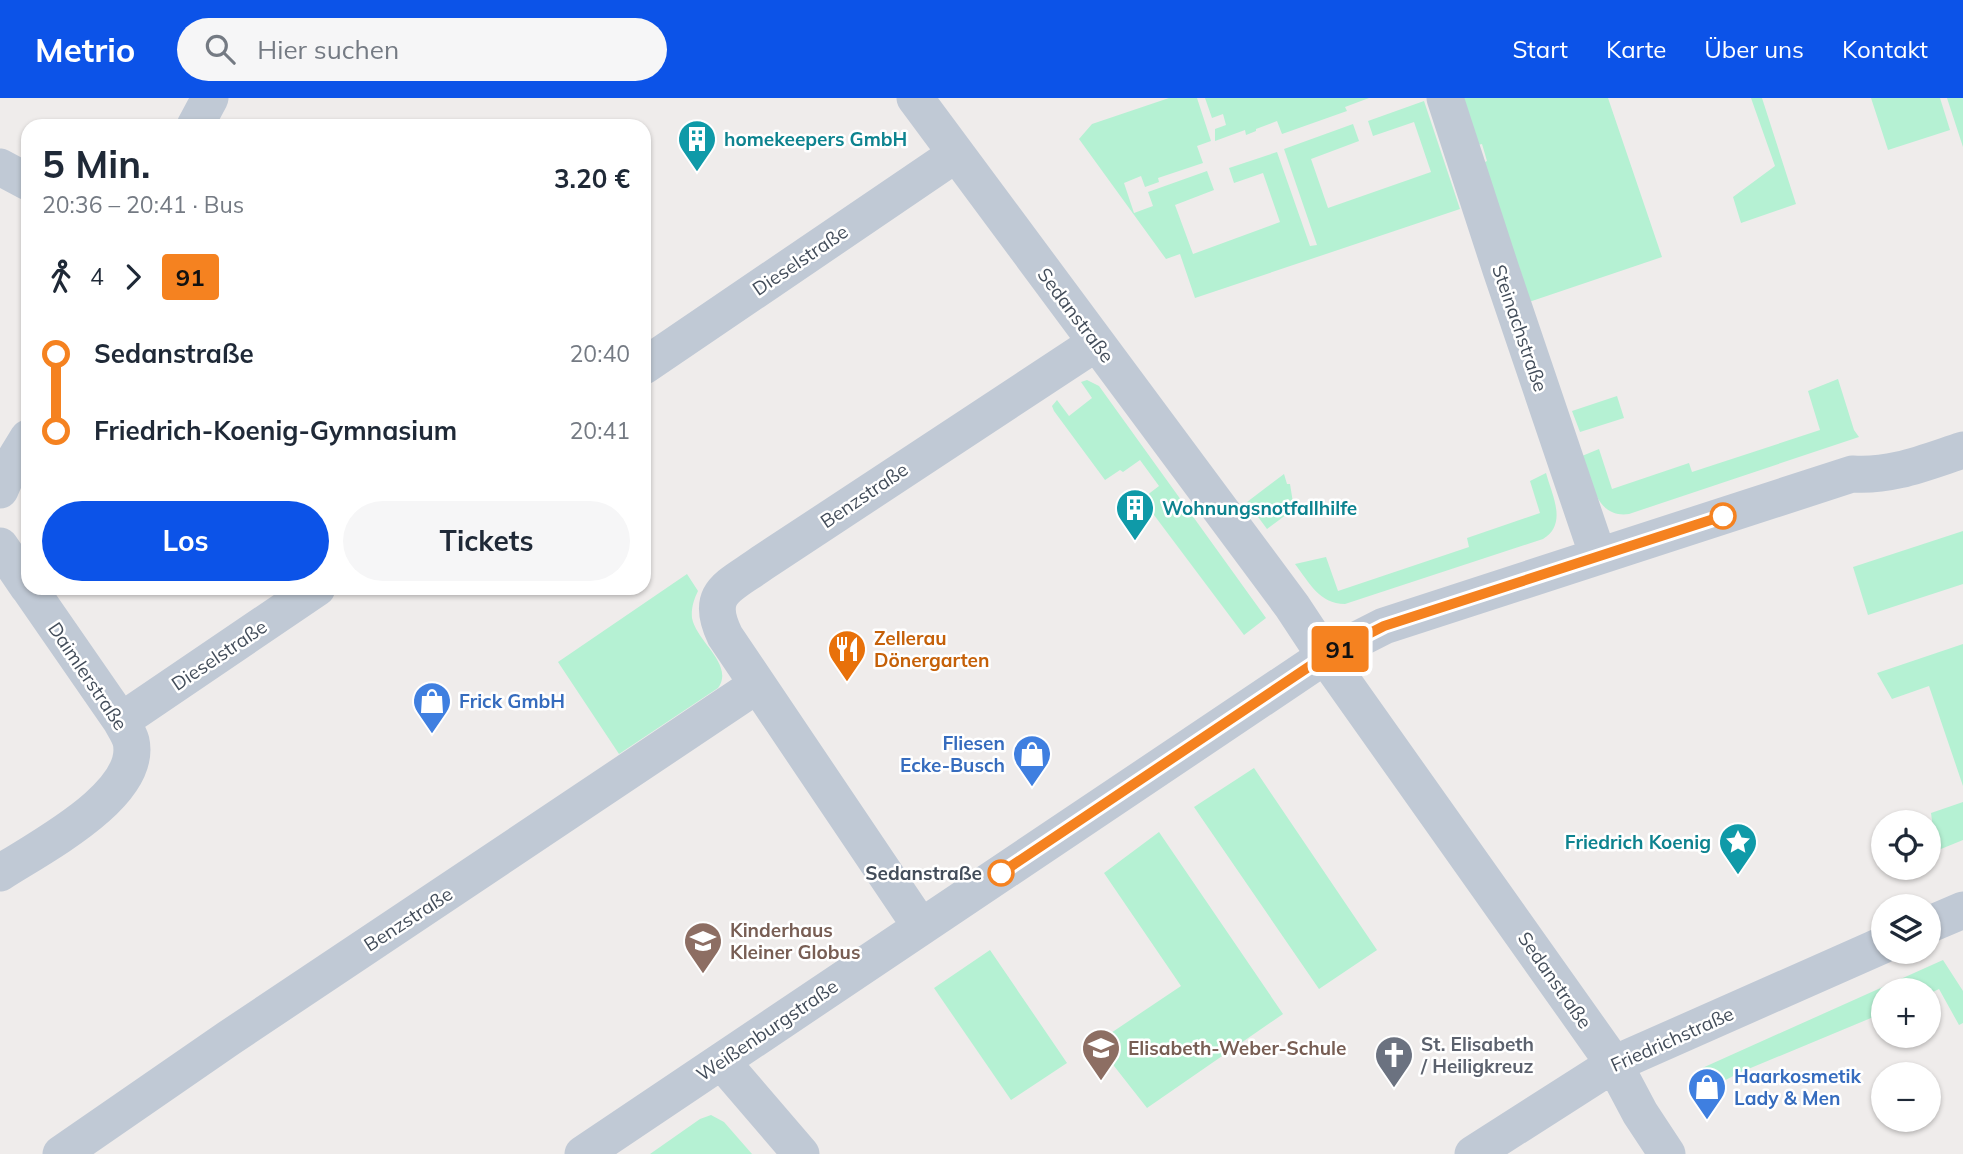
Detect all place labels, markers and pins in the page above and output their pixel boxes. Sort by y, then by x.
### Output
building icon: homekeepers GmbH [676,118,718,173]
place label: homekeepers GmbH [724,127,907,151]
building icon: Wohnungsnotfallhilfe [1114,487,1156,542]
place label: Wohnungsnotfallhilfe [1162,496,1357,520]
unlabelled marker [1710,503,1736,529]
place label: Zellerau Dönergarten [874,626,989,672]
restaurant icon: Zellerau Dönergarten [826,628,868,683]
shop icon: Frick GmbH [411,680,453,735]
place label: Frick GmbH [459,689,565,713]
place label: Fliesen Ecke-Busch [900,731,1005,777]
shop icon: Fliesen Ecke-Busch [1011,733,1053,788]
place icon: Friedrich Koenig [1717,821,1759,876]
place label: Friedrich Koenig [1565,830,1711,854]
marker: Sedanstraße [988,860,1014,886]
place label: Sedanstraße [865,861,982,885]
place label: Kinderhaus Kleiner Globus [730,918,860,964]
school or university icon: Kinderhaus Kleiner Globus [682,920,724,975]
school or university icon: Elisabeth-Weber-Schule [1080,1027,1122,1082]
place label: St. Elisabeth / Heiligkreuz [1420,1032,1534,1078]
church icon: St. Elisabeth / Heiligkreuz [1373,1034,1415,1089]
place label: Elisabeth-Weber-Schule [1128,1036,1346,1060]
place label: Haarkosmetik Lady & Men [1734,1064,1861,1110]
shop icon: Haarkosmetik Lady & Men [1686,1066,1728,1121]

